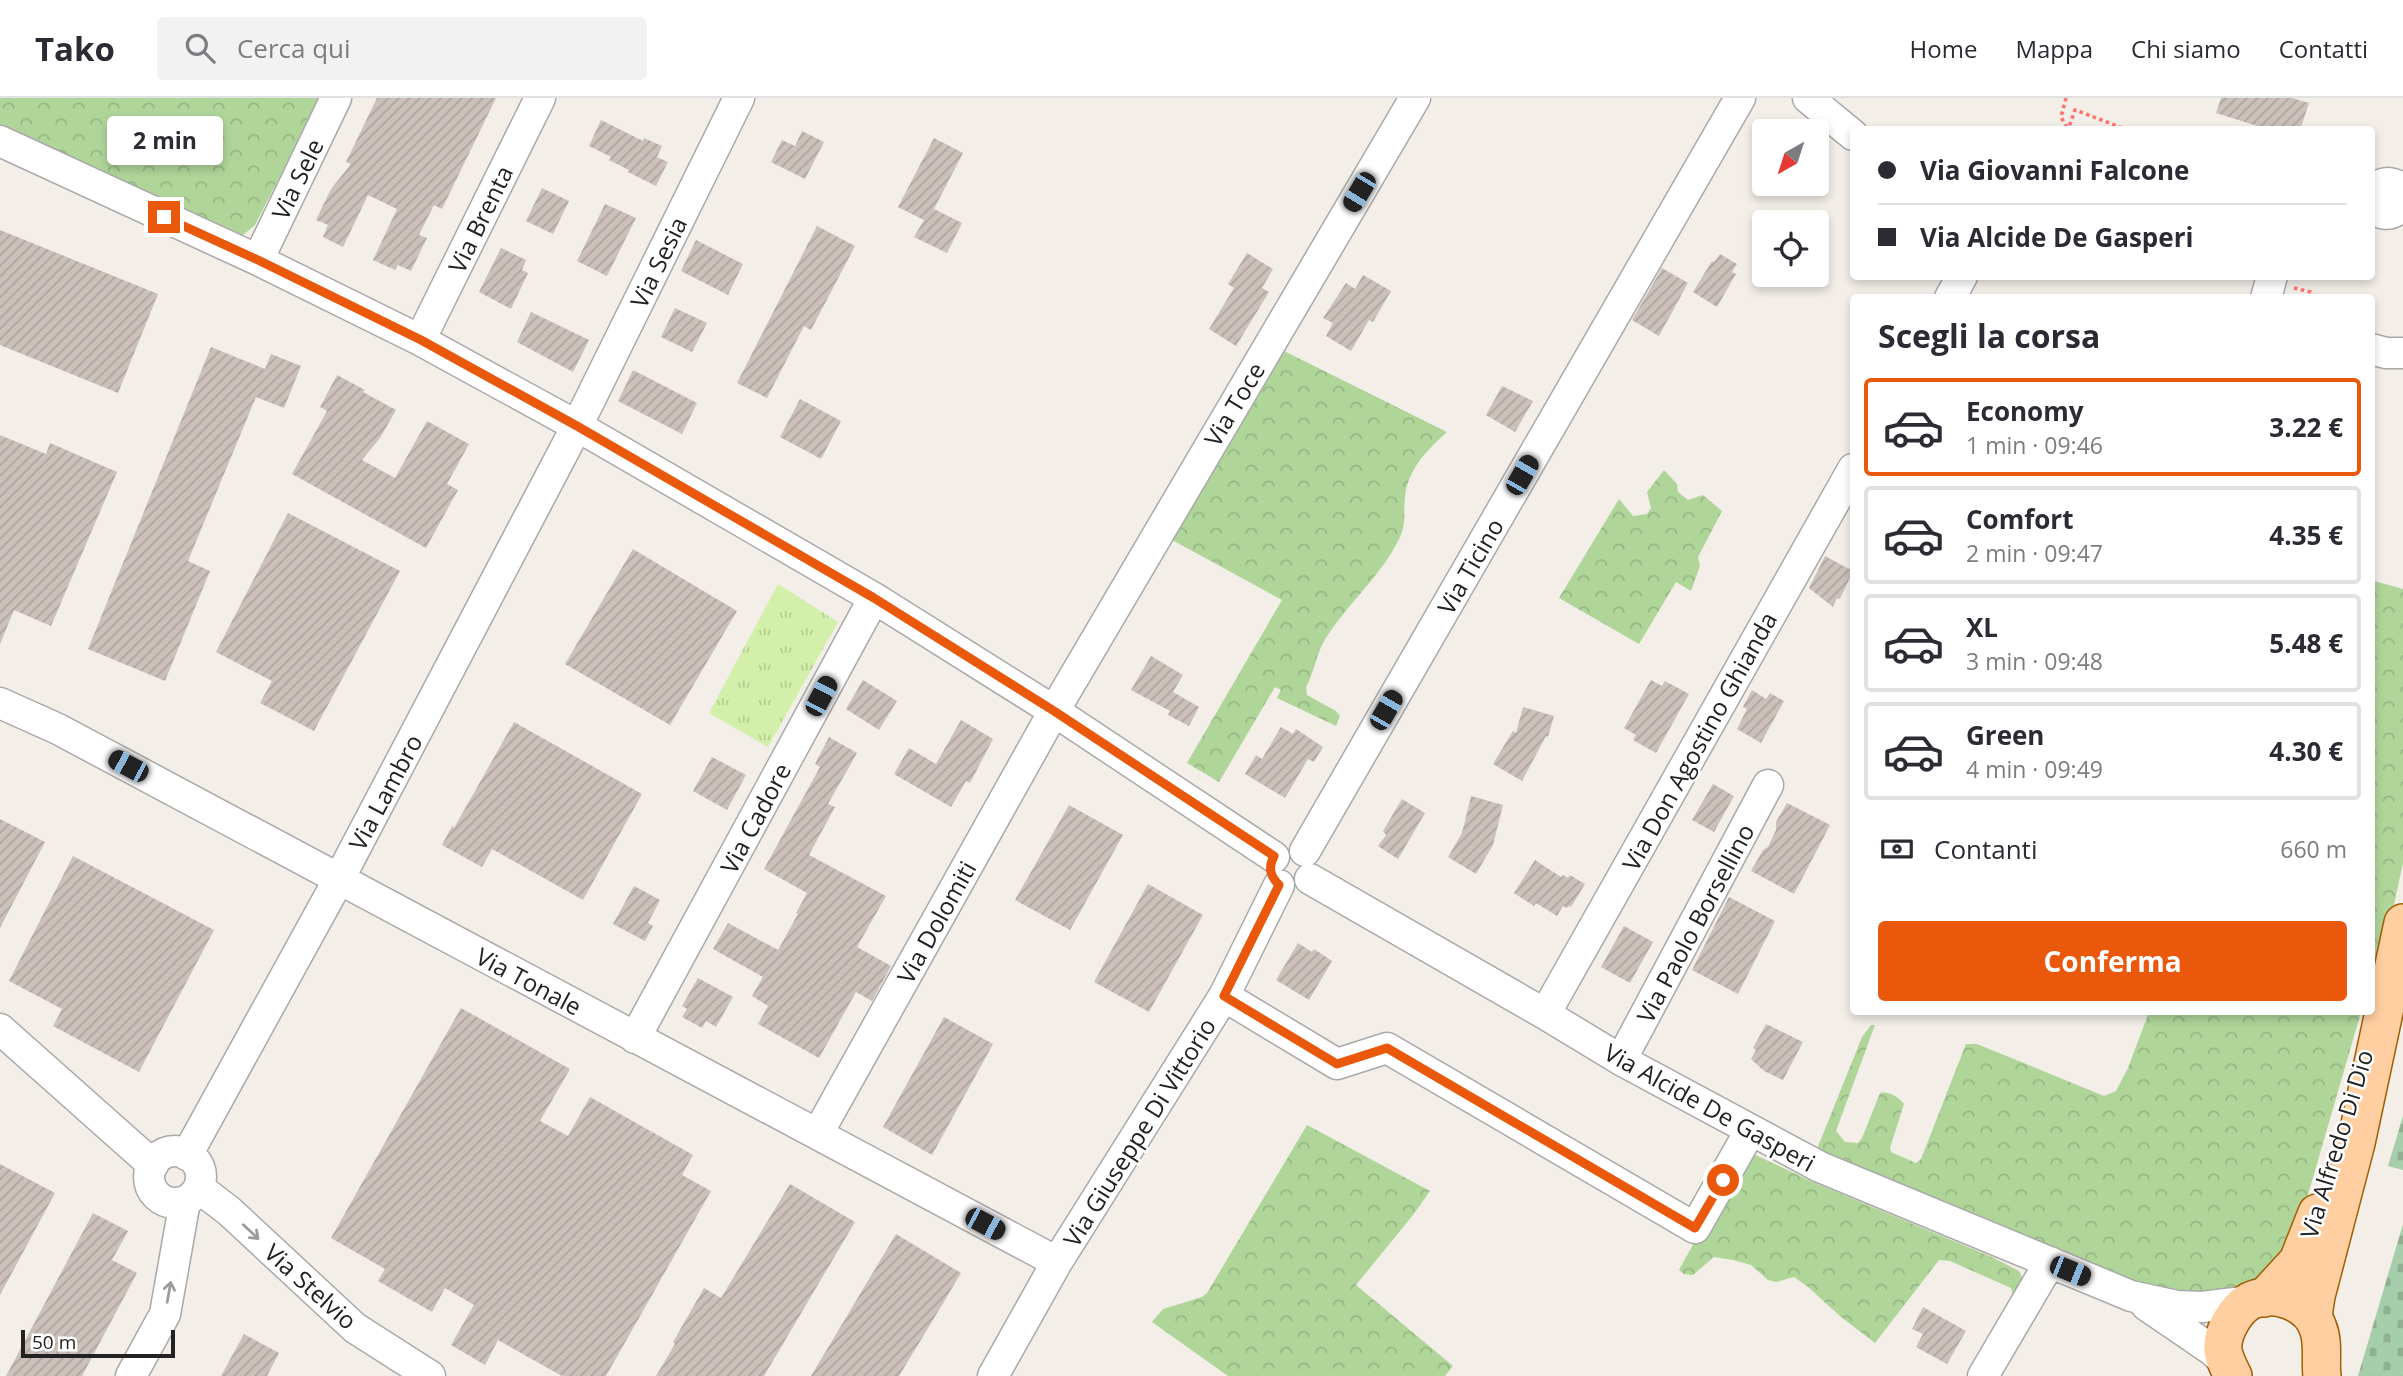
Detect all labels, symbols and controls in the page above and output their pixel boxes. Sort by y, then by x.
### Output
search box [157,17,647,80]
text: Tako [35,26,115,71]
icon: search [181,29,219,67]
text: Cerca qui [237,30,351,66]
text: Home [1910,32,1977,65]
text: Mappa [2015,32,2093,65]
text: Chi siamo [2131,32,2241,65]
text: Contatti [2279,32,2368,65]
callout: 2 min [106,116,222,164]
north arrow [1752,119,1829,196]
map controls [1752,119,1829,287]
text: 2 min [133,124,197,156]
street label: Via Sele [263,133,331,225]
text: Via Giovanni Falcone [1920,152,2189,188]
street label: Via Brenta [440,160,520,278]
car [1340,169,1379,215]
route end [148,201,180,233]
button: locate [1752,210,1829,287]
street label: Via Sesia [622,211,694,313]
text: Via Alcide De Gasperi [1920,219,2193,255]
text: Scegli la corsa [1878,314,2100,357]
street label: Via Toce [1196,356,1272,452]
text: Economy [1966,393,2084,429]
icon: car [1882,396,1945,459]
text: 3.22 € [2269,409,2343,445]
text: 1 min · 09:46 [1966,429,2103,461]
car [1503,452,1542,498]
text: Comfort [1966,501,2073,537]
icon: car [1882,504,1945,567]
street label: Via Ticino [1429,512,1511,620]
text: 4.35 € [2269,517,2343,553]
text: 2 min · 09:47 [1966,537,2103,569]
street label: Via Don Agostino Ghianda [1614,606,1784,876]
text: XL [1966,609,1998,645]
icon: car [1882,612,1945,675]
text: 5.48 € [2269,625,2343,661]
text: 3 min · 09:48 [1966,645,2103,677]
car [802,673,841,719]
car [1367,687,1406,733]
text: Green [1966,717,2044,753]
icon: car [1882,720,1945,783]
street label: Via Lambro [341,728,429,856]
text: 4.30 € [2269,733,2343,769]
car [105,747,152,785]
text: 4 min · 09:49 [1966,753,2103,785]
street label: Via Cadore [712,757,798,879]
street label: Via Paolo Borsellino [1629,818,1761,1028]
icon: cash [1878,830,1916,868]
text: Contanti [1934,831,2037,867]
text: 660 m [2280,833,2347,865]
street label: Via Dolomiti [889,855,983,989]
button: Conferma [1878,921,2347,1001]
street label: Via Tonale [470,939,588,1023]
street label: Via Giuseppe Di Vittorio [1055,1011,1223,1253]
street label: Via Alcide De Gasperi [1599,1035,1821,1179]
street label: Via Alfredo Di Dio [2292,1046,2380,1242]
route start [1707,1164,1739,1196]
car [962,1205,1009,1243]
one-way arrow [242,1223,259,1240]
street label: Via Stelvio [258,1236,364,1336]
car [2047,1253,2094,1289]
one-way arrow [162,1281,176,1304]
scale bar [21,1327,175,1359]
text: 50 m [32,1329,76,1355]

